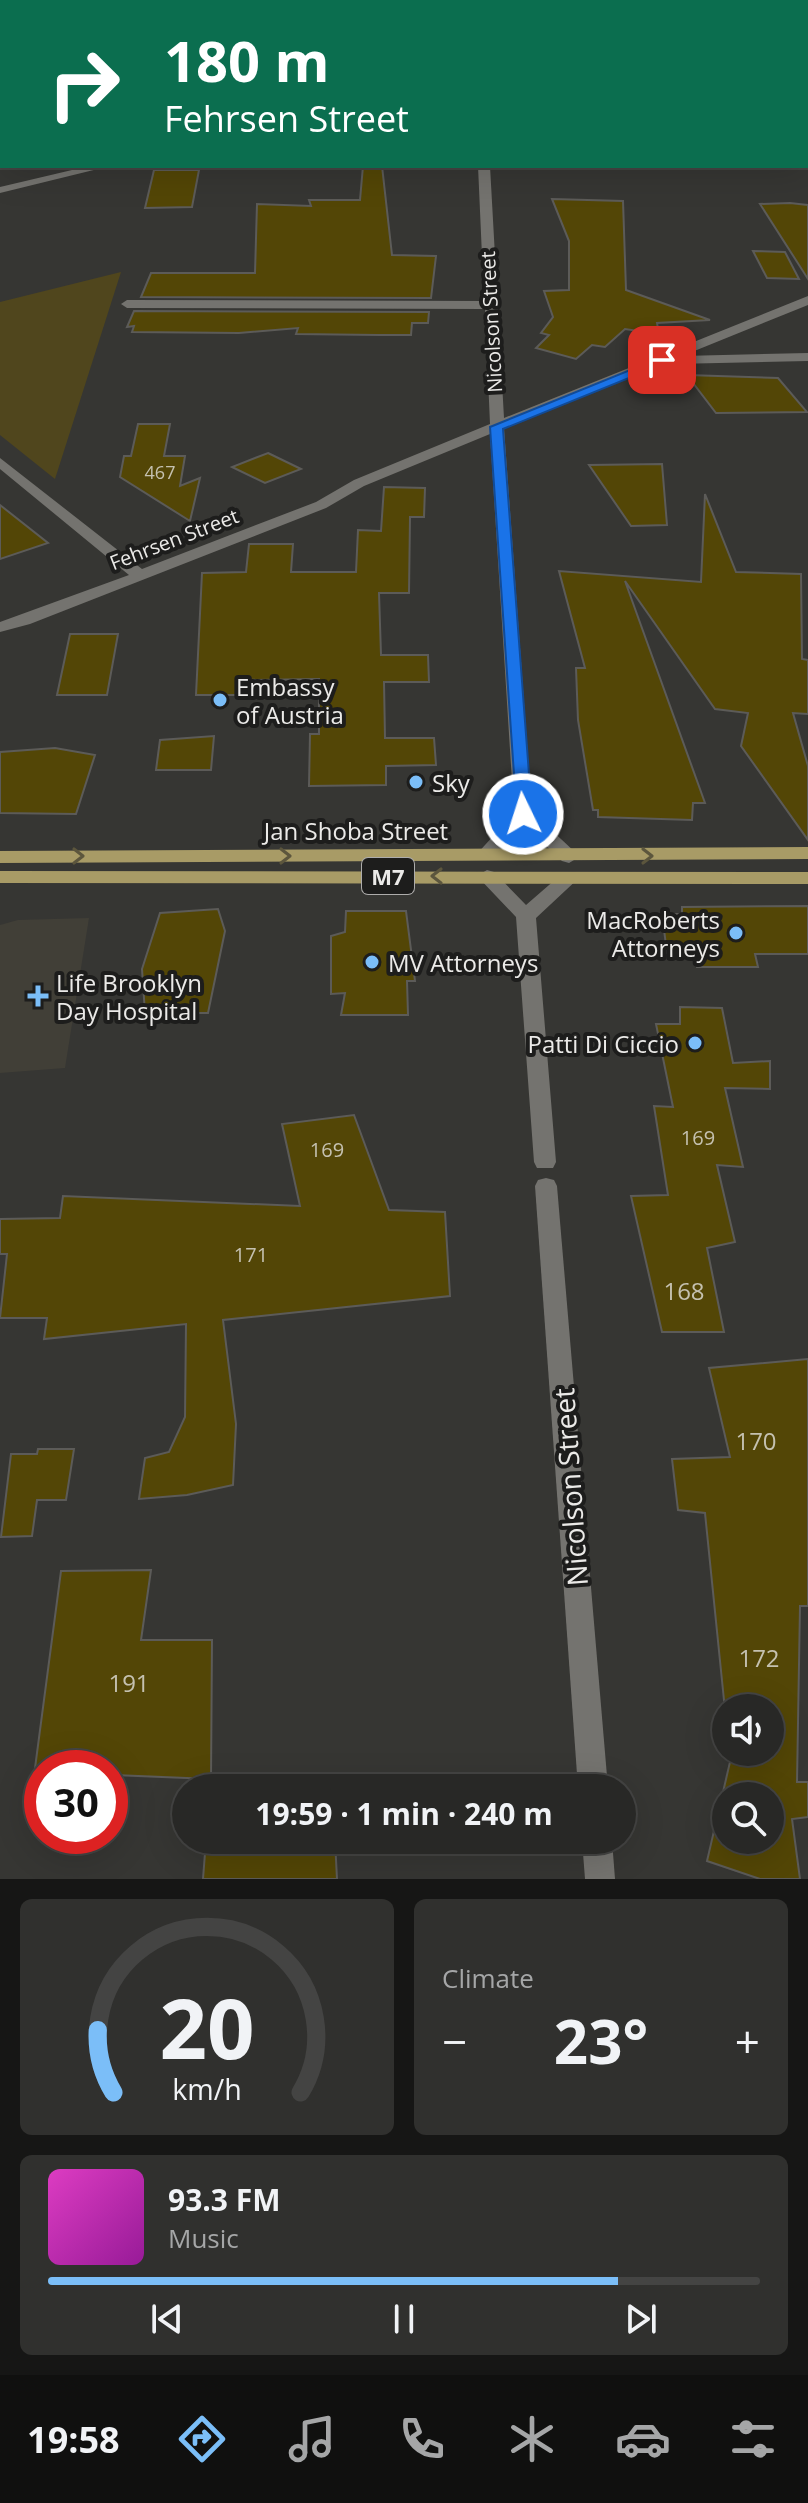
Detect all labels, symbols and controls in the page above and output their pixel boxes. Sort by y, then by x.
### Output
text: 180 m [164,22,330,98]
icon: right [32,32,136,136]
text: Fehrsen Street [164,94,409,143]
street label: Nicolson Street [474,251,508,393]
pin [628,326,696,394]
icon: arrive [640,338,684,382]
house number: 467 [145,460,175,484]
street label: Fehrsen Street [106,502,242,576]
place label: Embassy of Austria [236,670,344,731]
marker: Embassy of Austria [211,691,229,709]
place label: Sky [432,766,471,799]
position arrow [481,772,565,856]
marker: Sky [407,773,425,791]
street label: Jan Shoba Street [262,814,448,847]
one-way arrow [72,847,85,865]
one-way arrow [279,847,292,865]
one-way arrow [641,847,654,865]
road number: M7 [362,858,414,894]
one-way arrow [430,867,443,885]
place label: MacRoberts Attorneys [586,903,720,964]
marker: MacRoberts Attorneys [727,924,745,942]
place label: MV Attorneys [388,946,538,979]
marker: MV Attorneys [363,953,381,971]
place label: Life Brooklyn Day Hospital [56,966,202,1027]
marker: Life Brooklyn Day Hospital [27,985,49,1007]
place label: Patti Di Ciccio [527,1027,679,1060]
marker: Patti Di Ciccio [686,1034,704,1052]
house number: 169 [681,1124,715,1151]
house number: 169 [310,1136,344,1163]
house number: 171 [234,1241,268,1268]
house number: 168 [663,1274,705,1307]
street label: Nicolson Street [544,1387,596,1587]
house number: 170 [735,1424,777,1457]
house number: 172 [738,1641,780,1674]
house number: 191 [108,1666,150,1699]
map controls [712,1694,784,1854]
button: sound [712,1694,784,1766]
speed limit sign: 30 [24,1750,128,1854]
button: search [712,1782,784,1854]
text: 19:59 · 1 min · 240 m [255,1793,553,1834]
text: Climate [442,1960,534,1996]
text: 20 [159,1970,255,2083]
text: 23° [554,2000,648,2082]
text: − [442,2011,467,2071]
text: + [735,2011,760,2071]
text: km/h [172,2069,242,2108]
text: 93.3 FM [168,2179,281,2220]
text: Music [168,2220,239,2256]
icon: previous [145,2297,189,2341]
icon: pause [382,2297,426,2341]
icon: next [619,2297,663,2341]
icon: directions [174,2411,230,2467]
icon: music [284,2411,340,2467]
icon: phone [394,2411,450,2467]
icon: climate [504,2411,560,2467]
icon: car [615,2411,671,2467]
icon: filters [725,2411,781,2467]
text: 19:58 [27,2415,120,2464]

